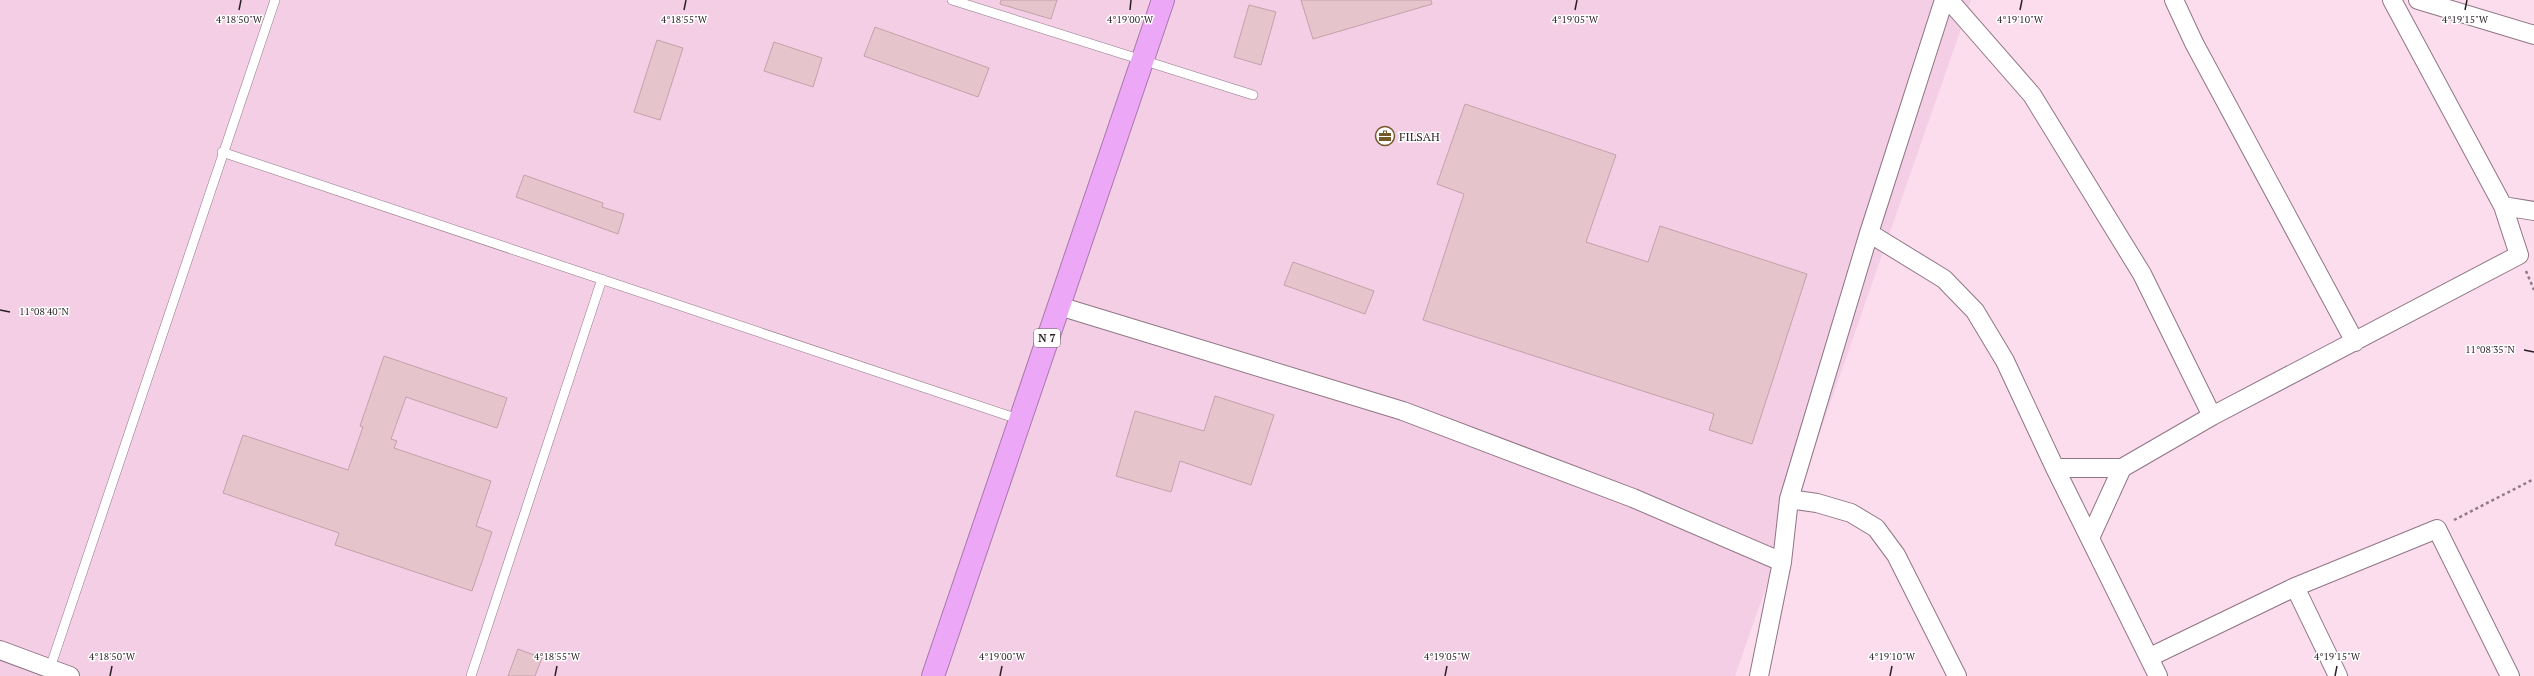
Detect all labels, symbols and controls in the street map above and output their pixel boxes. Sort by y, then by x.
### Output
text: 4°18'50"W [216,13,263,26]
text: 4°18'55"W [661,13,708,26]
text: 4°19'00"W [1107,13,1154,26]
text: 4°19'05"W [1552,13,1599,26]
text: 4°19'10"W [1997,13,2044,26]
text: 4°19'15"W [2442,13,2489,26]
office icon: FILSAH [1374,125,1396,147]
place label: FILSAH [1399,129,1440,144]
text: 11°08'40"N [19,305,69,318]
road number: N 7 [1034,329,1060,347]
text: 11°08'35"N [2465,343,2515,356]
text: 4°18'50"W [89,650,136,663]
text: 4°18'55"W [534,650,581,663]
text: 4°19'00"W [979,650,1026,663]
text: 4°19'05"W [1424,650,1471,663]
text: 4°19'10"W [1869,650,1916,663]
text: 4°19'15"W [2314,650,2361,663]

